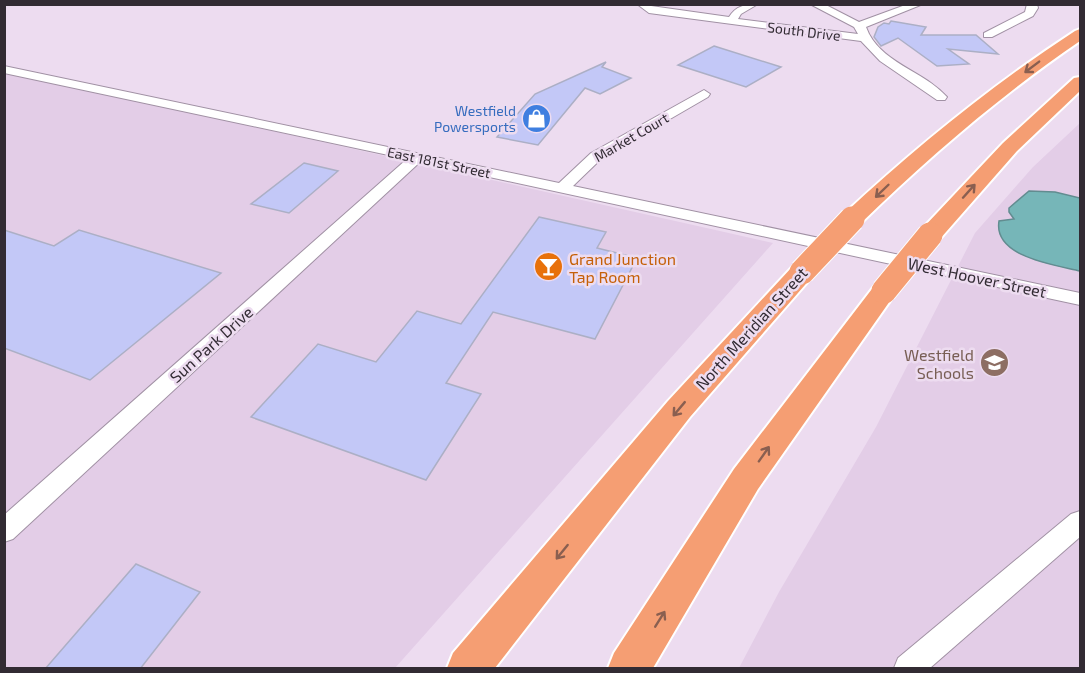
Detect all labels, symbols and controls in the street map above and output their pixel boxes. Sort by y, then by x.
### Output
street label: South Drive [766,18,842,44]
one-way arrow [1025,61,1041,73]
place label: Westfield Powersports [434,102,516,135]
shop icon: Westfield Powersports [521,102,553,134]
street label: Market Court [591,109,671,165]
street label: East 181st Street [386,143,492,181]
one-way arrow [874,183,889,198]
one-way arrow [962,184,976,199]
place label: Grand Junction Tap Room [569,249,676,286]
bar icon: Grand Junction Tap Room [532,251,564,283]
street label: West Hoover Street [906,253,1048,301]
street label: North Meridian Street [691,263,811,393]
street label: Sun Park Drive [166,302,256,386]
place label: Westfield Schools [904,345,974,382]
school or university icon: Westfield Schools [979,347,1011,379]
one-way arrow [672,401,686,416]
one-way arrow [758,446,770,463]
one-way arrow [556,544,569,560]
one-way arrow [654,611,666,628]

